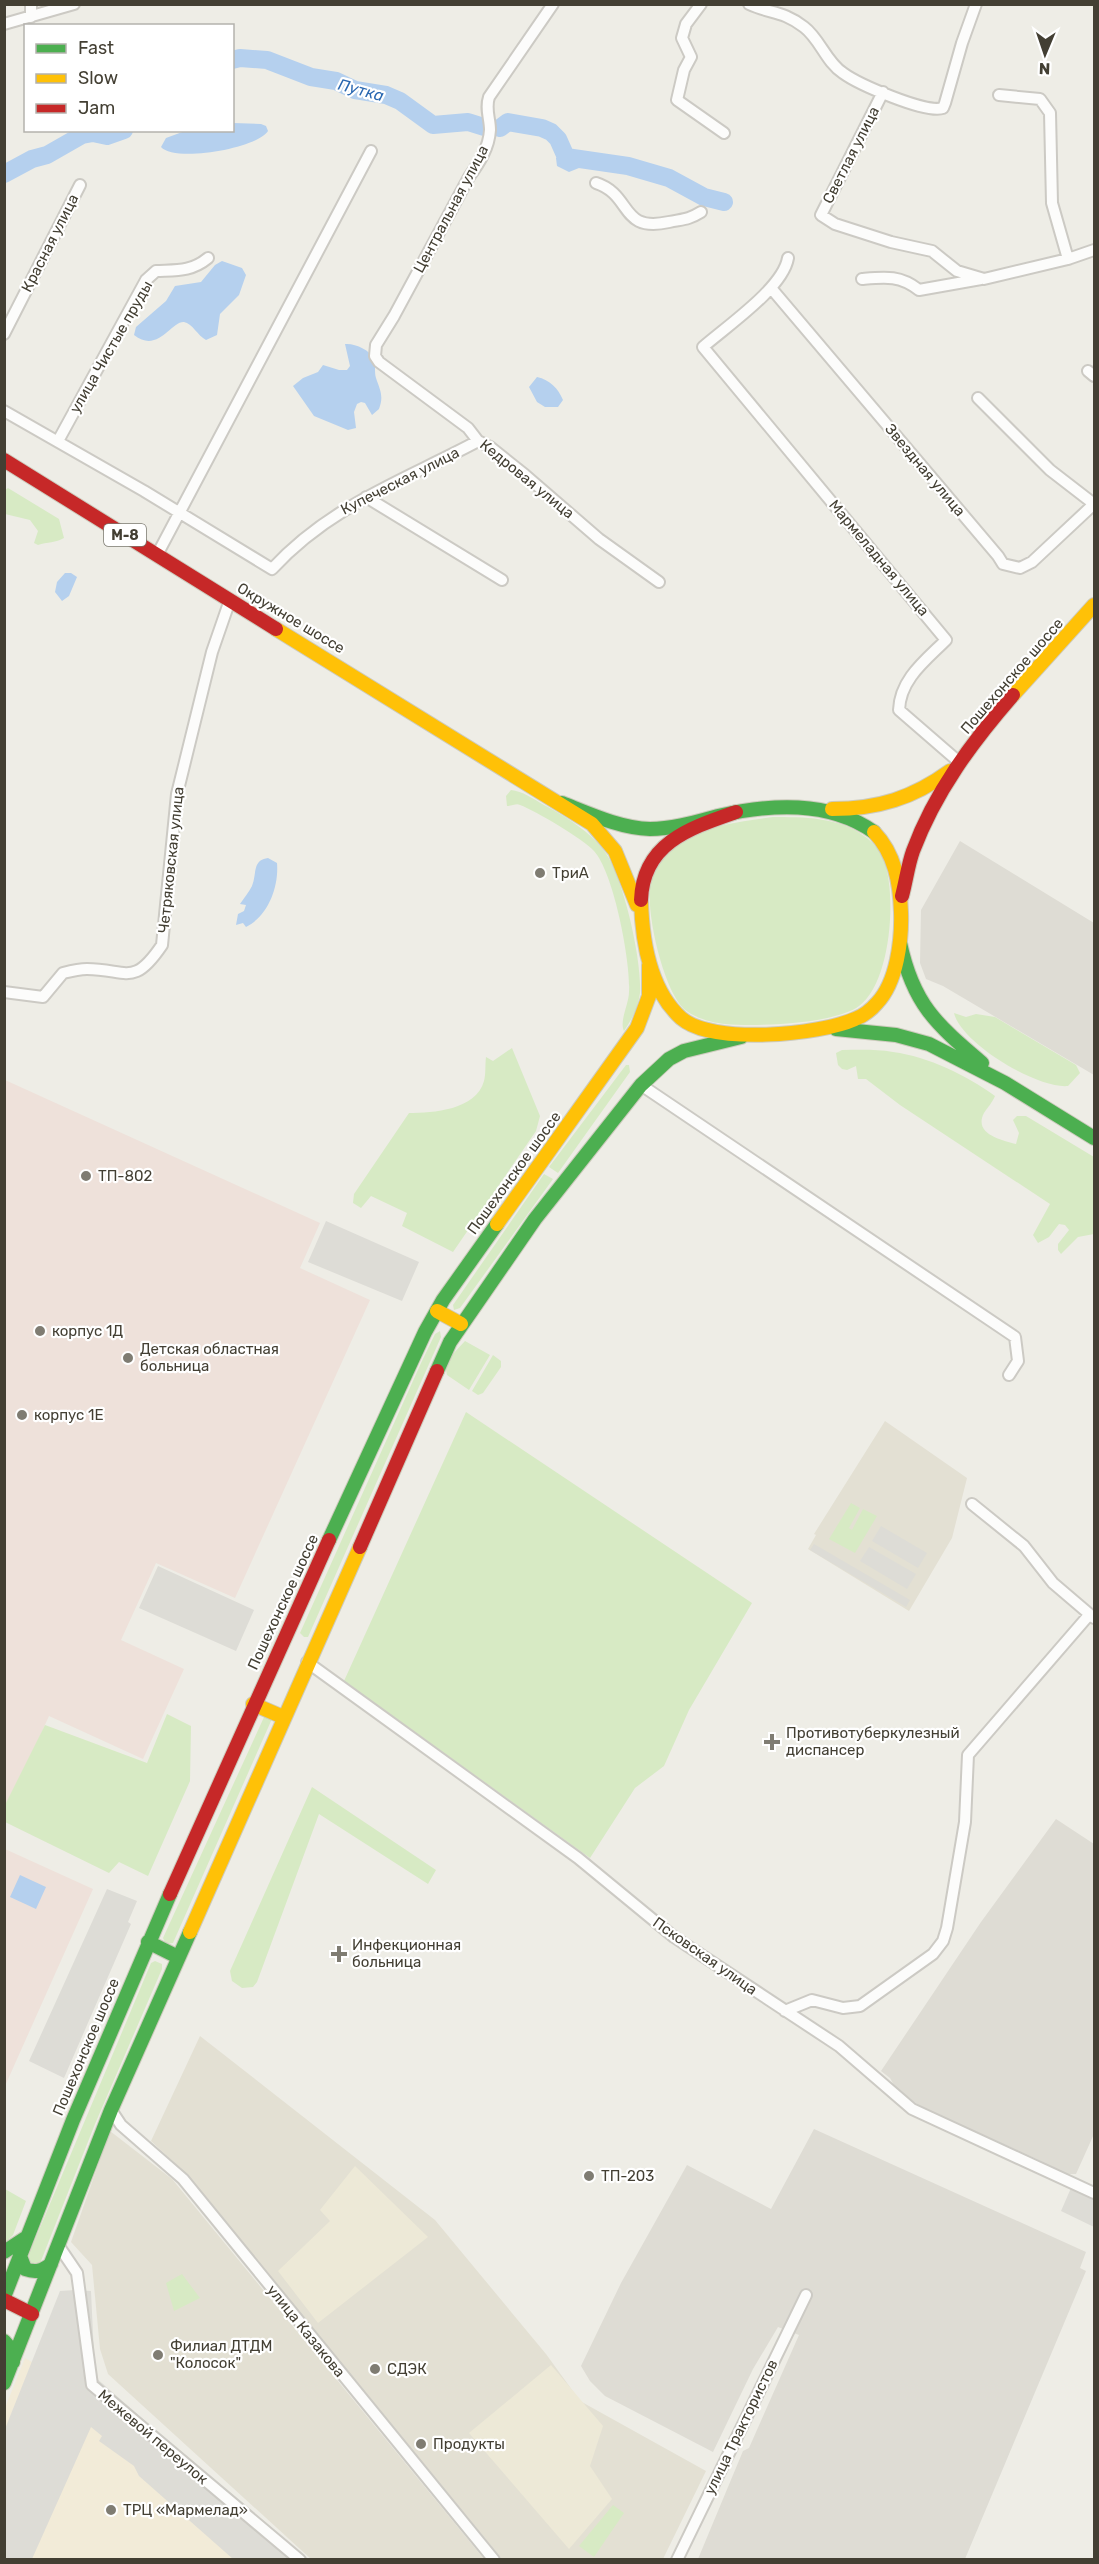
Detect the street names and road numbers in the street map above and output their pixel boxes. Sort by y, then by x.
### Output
street label: Светлая улица [819,103,883,207]
street label: Центральная улица [410,142,492,276]
street label: Красная улица [18,191,82,295]
street label: улица Чистые пруды [66,278,156,416]
street label: Звездная улица [881,420,969,520]
street label: Кедровая улица [476,436,578,522]
street label: Купеческая улица [338,443,462,519]
street label: Мармеладная улица [825,496,933,620]
road number: М-8 [104,524,146,546]
street label: Окружное шоссе [234,579,348,657]
street label: Пошехонское шоссе [957,614,1067,738]
street label: Четряковская улица [154,786,188,934]
street label: Пошехонское шоссе [463,1108,565,1238]
street label: Пошехонское шоссе [244,1531,322,1673]
street label: Псковская улица [649,1913,761,1999]
street label: Пошехонское шоссе [49,1976,123,2118]
street label: улица Казакова [263,2281,349,2381]
street label: улица Трактористов [700,2356,782,2498]
street label: Межевой переулок [94,2386,212,2488]

